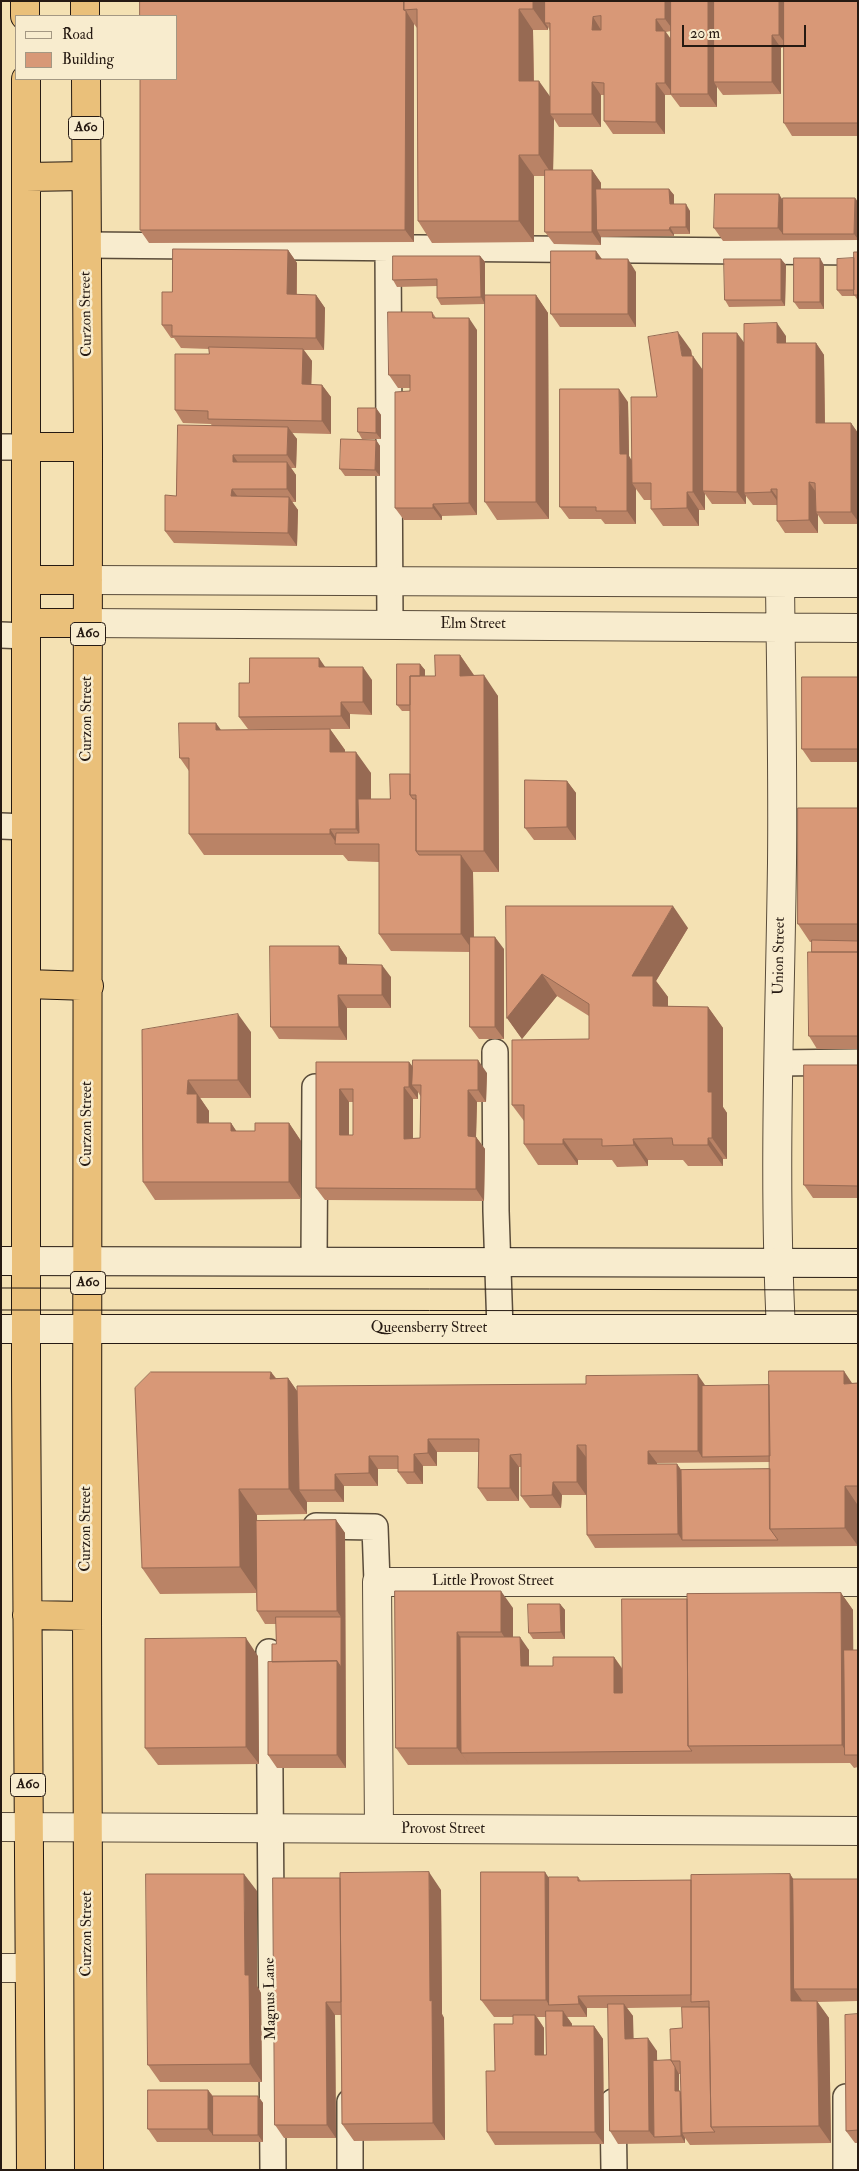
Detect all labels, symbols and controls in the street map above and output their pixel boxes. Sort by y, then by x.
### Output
legend [15,15,178,80]
scale bar [684,15,808,47]
text: 20 m [690,24,720,43]
text: Road [62,25,93,44]
text: Building [62,50,114,69]
road number: A60 [68,116,104,140]
street label: Curzon Street [77,271,97,357]
street label: Elm Street [440,616,506,634]
road number: A60 [70,622,106,646]
street label: Curzon Street [79,676,97,762]
street label: Union Street [770,917,790,995]
street label: Curzon Street [79,1081,97,1167]
road number: A60 [70,1272,106,1295]
street label: Queensberry Street [371,1320,487,1338]
street label: Curzon Street [78,1486,96,1572]
street label: Little Provost Street [432,1573,554,1591]
road number: A60 [10,1774,46,1796]
street label: Provost Street [401,1821,485,1839]
street label: Curzon Street [79,1891,97,1977]
street label: Magnus Lane [261,1958,281,2040]

